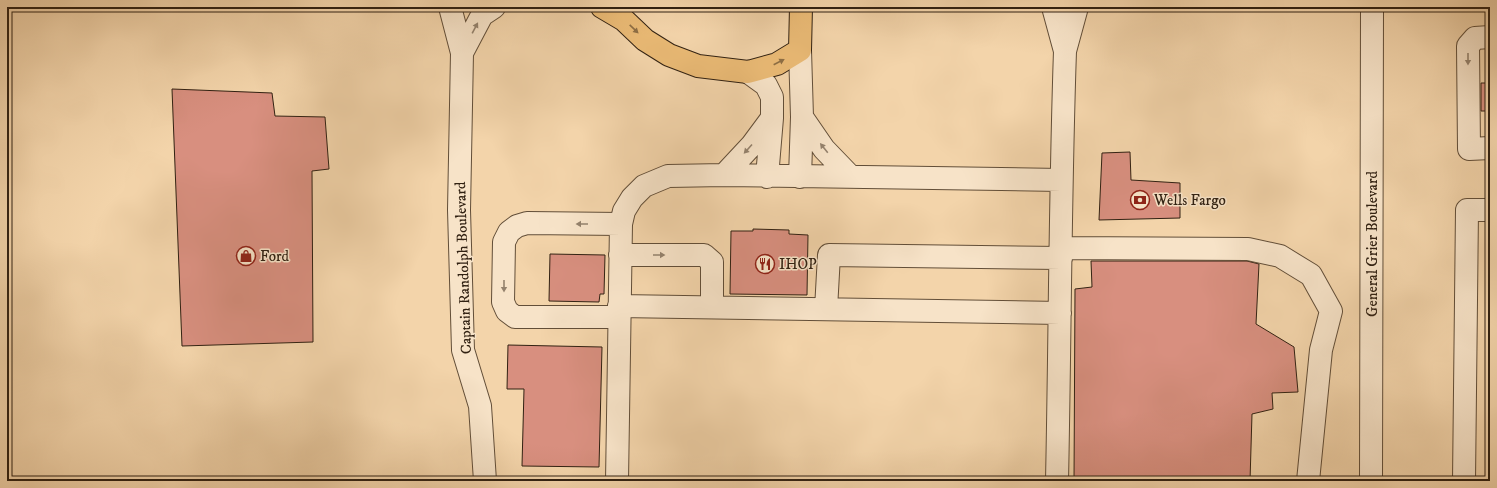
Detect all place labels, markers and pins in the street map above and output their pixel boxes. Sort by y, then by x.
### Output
bank icon: Wells Fargo [1129,189,1151,211]
place label: Wells Fargo [1153,191,1226,210]
shop icon: Ford [235,245,257,267]
place label: Ford [260,247,289,266]
restaurant icon: IHOP [754,253,776,275]
place label: IHOP [779,255,817,274]

